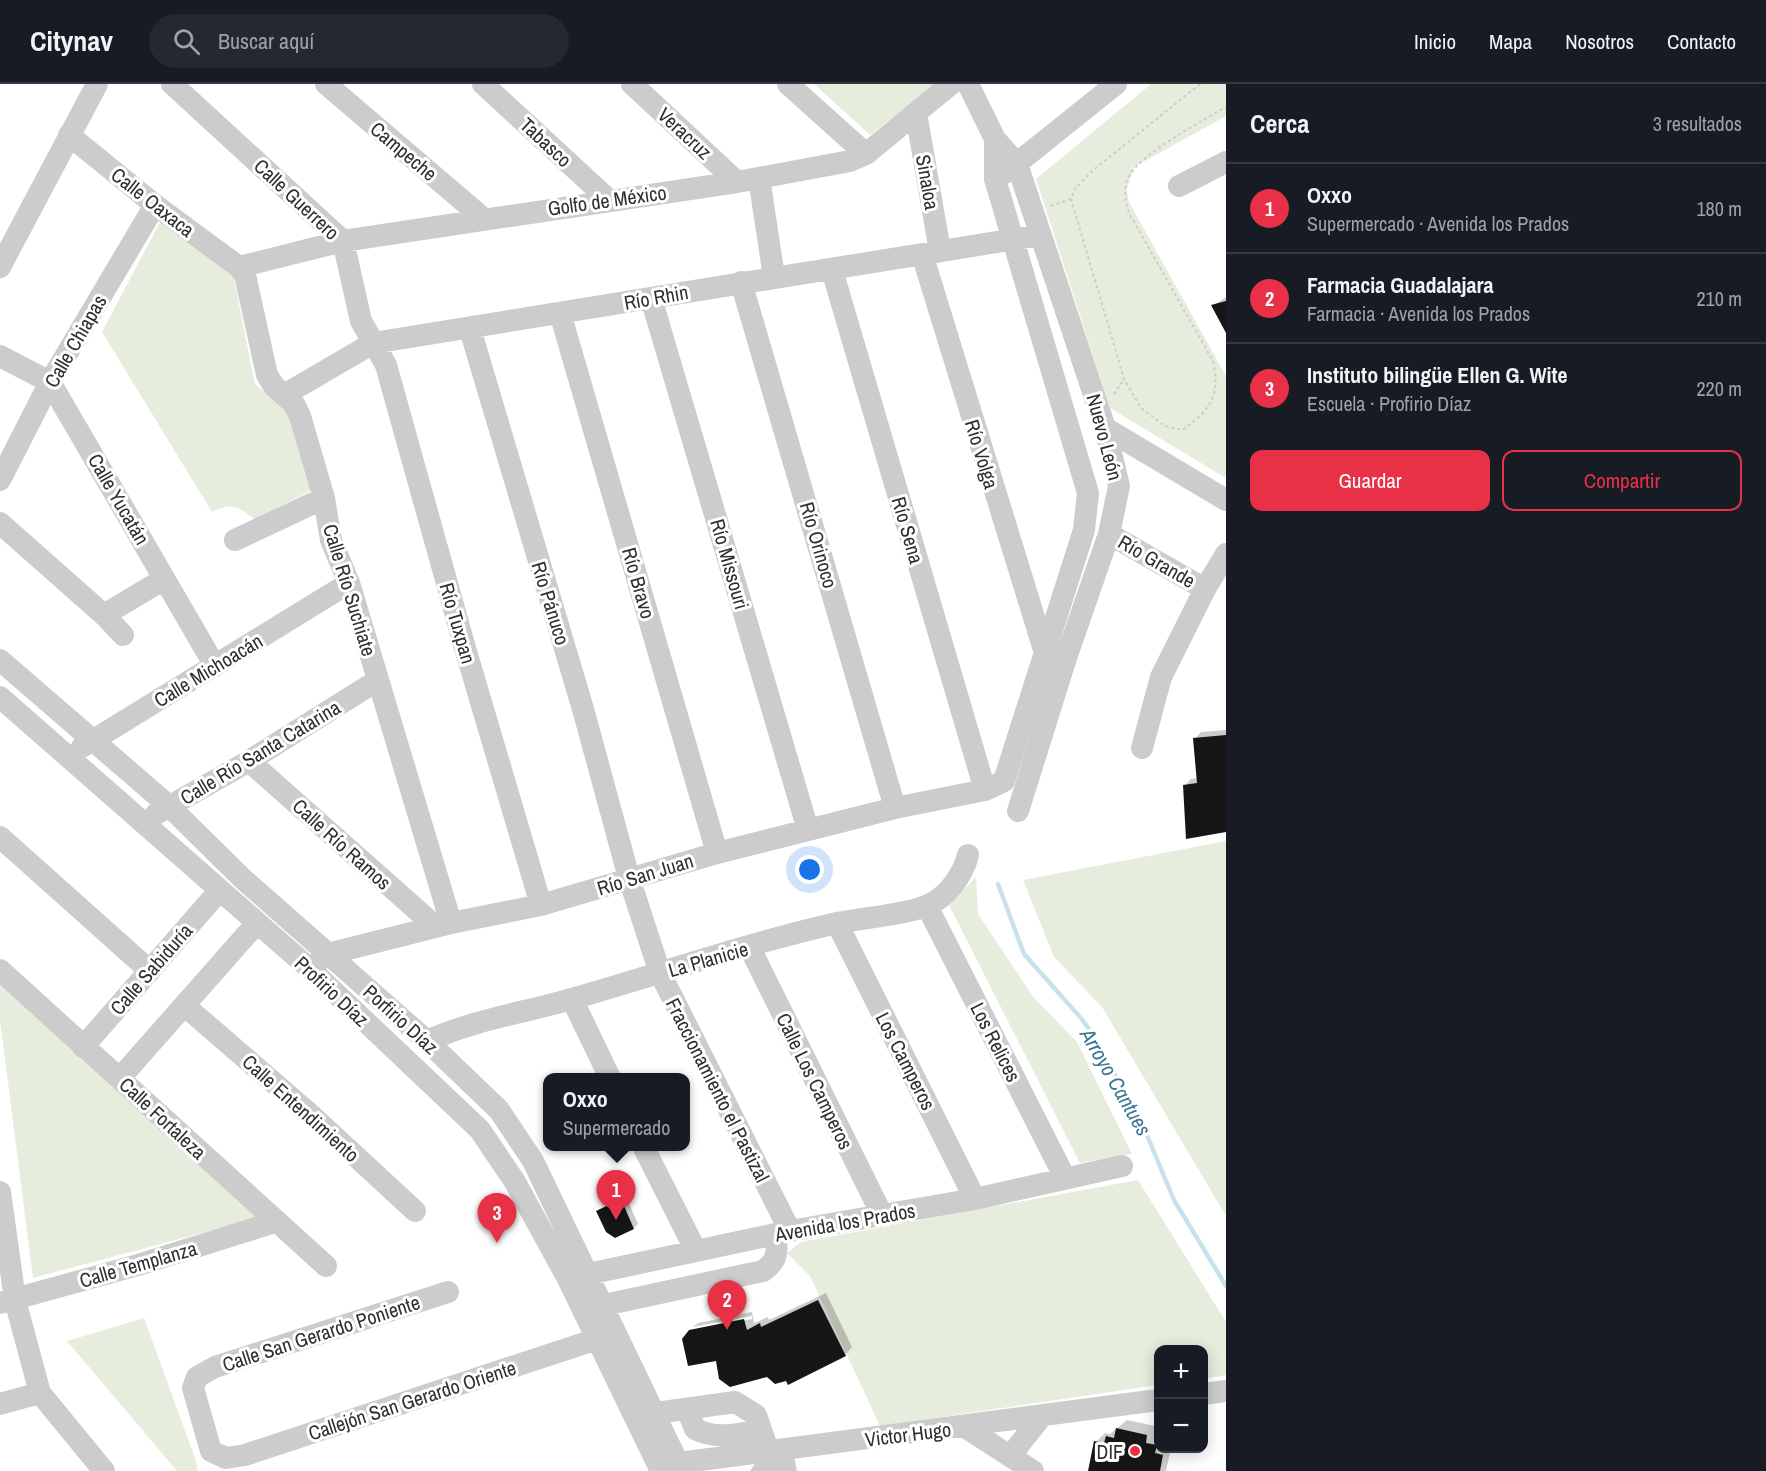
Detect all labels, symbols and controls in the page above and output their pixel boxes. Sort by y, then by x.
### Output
search box [149,14,569,68]
text: Citynav [30,22,113,60]
icon: search [170,25,203,58]
text: Buscar aquí [218,26,314,56]
text: Inicio [1414,27,1456,56]
text: Mapa [1489,27,1532,56]
text: Nosotros [1565,27,1634,56]
text: Contacto [1667,27,1736,56]
street label: Veracruz [652,101,718,165]
text: Cerca [1250,106,1309,141]
text: 3 resultados [1653,110,1742,137]
street label: Tabasco [514,111,578,173]
street label: Campeche [365,115,443,187]
street label: Calle Guerrero [248,152,346,246]
street label: Sinaloa [910,152,946,212]
street label: Calle Oaxaca [106,161,200,243]
street label: Golfo de México [546,178,668,222]
text: Oxxo [1307,180,1352,210]
text: 1 [1265,195,1274,222]
text: 180 m [1696,195,1742,222]
text: Supermercado · Avenida los Prados [1307,210,1569,237]
text: Farmacia Guadalajara [1307,270,1494,300]
street label: Río Rhin [622,278,690,316]
text: 2 [1265,285,1274,312]
text: 210 m [1696,285,1742,312]
street label: Calle Chiapas [38,290,112,392]
text: Farmacia · Avenida los Prados [1307,300,1530,327]
text: Instituto bilingüe Ellen G. Wite [1307,360,1567,390]
text: 3 [1265,375,1274,402]
text: 220 m [1696,375,1742,402]
text: Escuela · Profirio Díaz [1307,390,1471,417]
street label: Nuevo León [1081,391,1129,483]
street label: Río Volga [959,416,1005,492]
street label: Calle Yucatán [82,449,156,549]
button: Guardar [1250,450,1490,511]
button: Compartir [1502,450,1742,511]
street label: Río Sena [886,493,930,567]
street label: Río Orinoco [794,499,844,591]
street label: Río Missouri [704,516,756,612]
street label: Calle Río Suchiate [317,521,383,659]
street label: Río Grande [1114,528,1200,594]
street label: Río Bravo [616,544,662,622]
street label: Río Pánuco [526,558,576,648]
street label: Río Tuxpan [434,579,482,667]
street label: Calle Michoacán [149,627,267,713]
street label: Calle Río Santa Catarina [175,693,345,811]
street label: Calle Río Ramos [287,792,397,896]
street label: Río San Juan [594,847,696,901]
your location [795,855,824,884]
street label: Calle Sabiduría [104,917,198,1021]
street label: La Planicie [665,935,751,983]
street label: Profirio Díaz [289,950,375,1032]
street label: Porfirio Díaz [358,978,444,1060]
street label: Fraccionamiento el Pastizal [660,993,776,1187]
street label: Los Relices [965,998,1027,1086]
street label: Los Camperos [870,1007,942,1115]
street label: Calle Los Camperos [770,1008,860,1154]
water label: Arroyo Cantues [1073,1022,1159,1141]
street label: Calle Entendimiento [237,1048,365,1168]
street label: Calle Fortaleza [114,1071,212,1165]
popup [543,1073,690,1151]
text: Oxxo [563,1084,608,1114]
text: Supermercado [563,1114,670,1141]
pin: 1 [596,1170,636,1220]
pin: 3 [478,1194,516,1243]
street label: Avenida los Prados [772,1196,917,1248]
street label: Calle Templanza [76,1234,200,1294]
pin: 2 [708,1280,746,1330]
street label: Calle San Gerardo Poniente [219,1288,423,1378]
map controls [1154,1345,1208,1453]
button: + [1154,1345,1208,1399]
street label: Callejón San Gerardo Oriente [305,1354,519,1446]
button: − [1154,1399,1208,1453]
street label: Victor Hugo [864,1415,952,1453]
place label: DIF [1097,1438,1123,1465]
marker: DIF [1128,1444,1142,1458]

